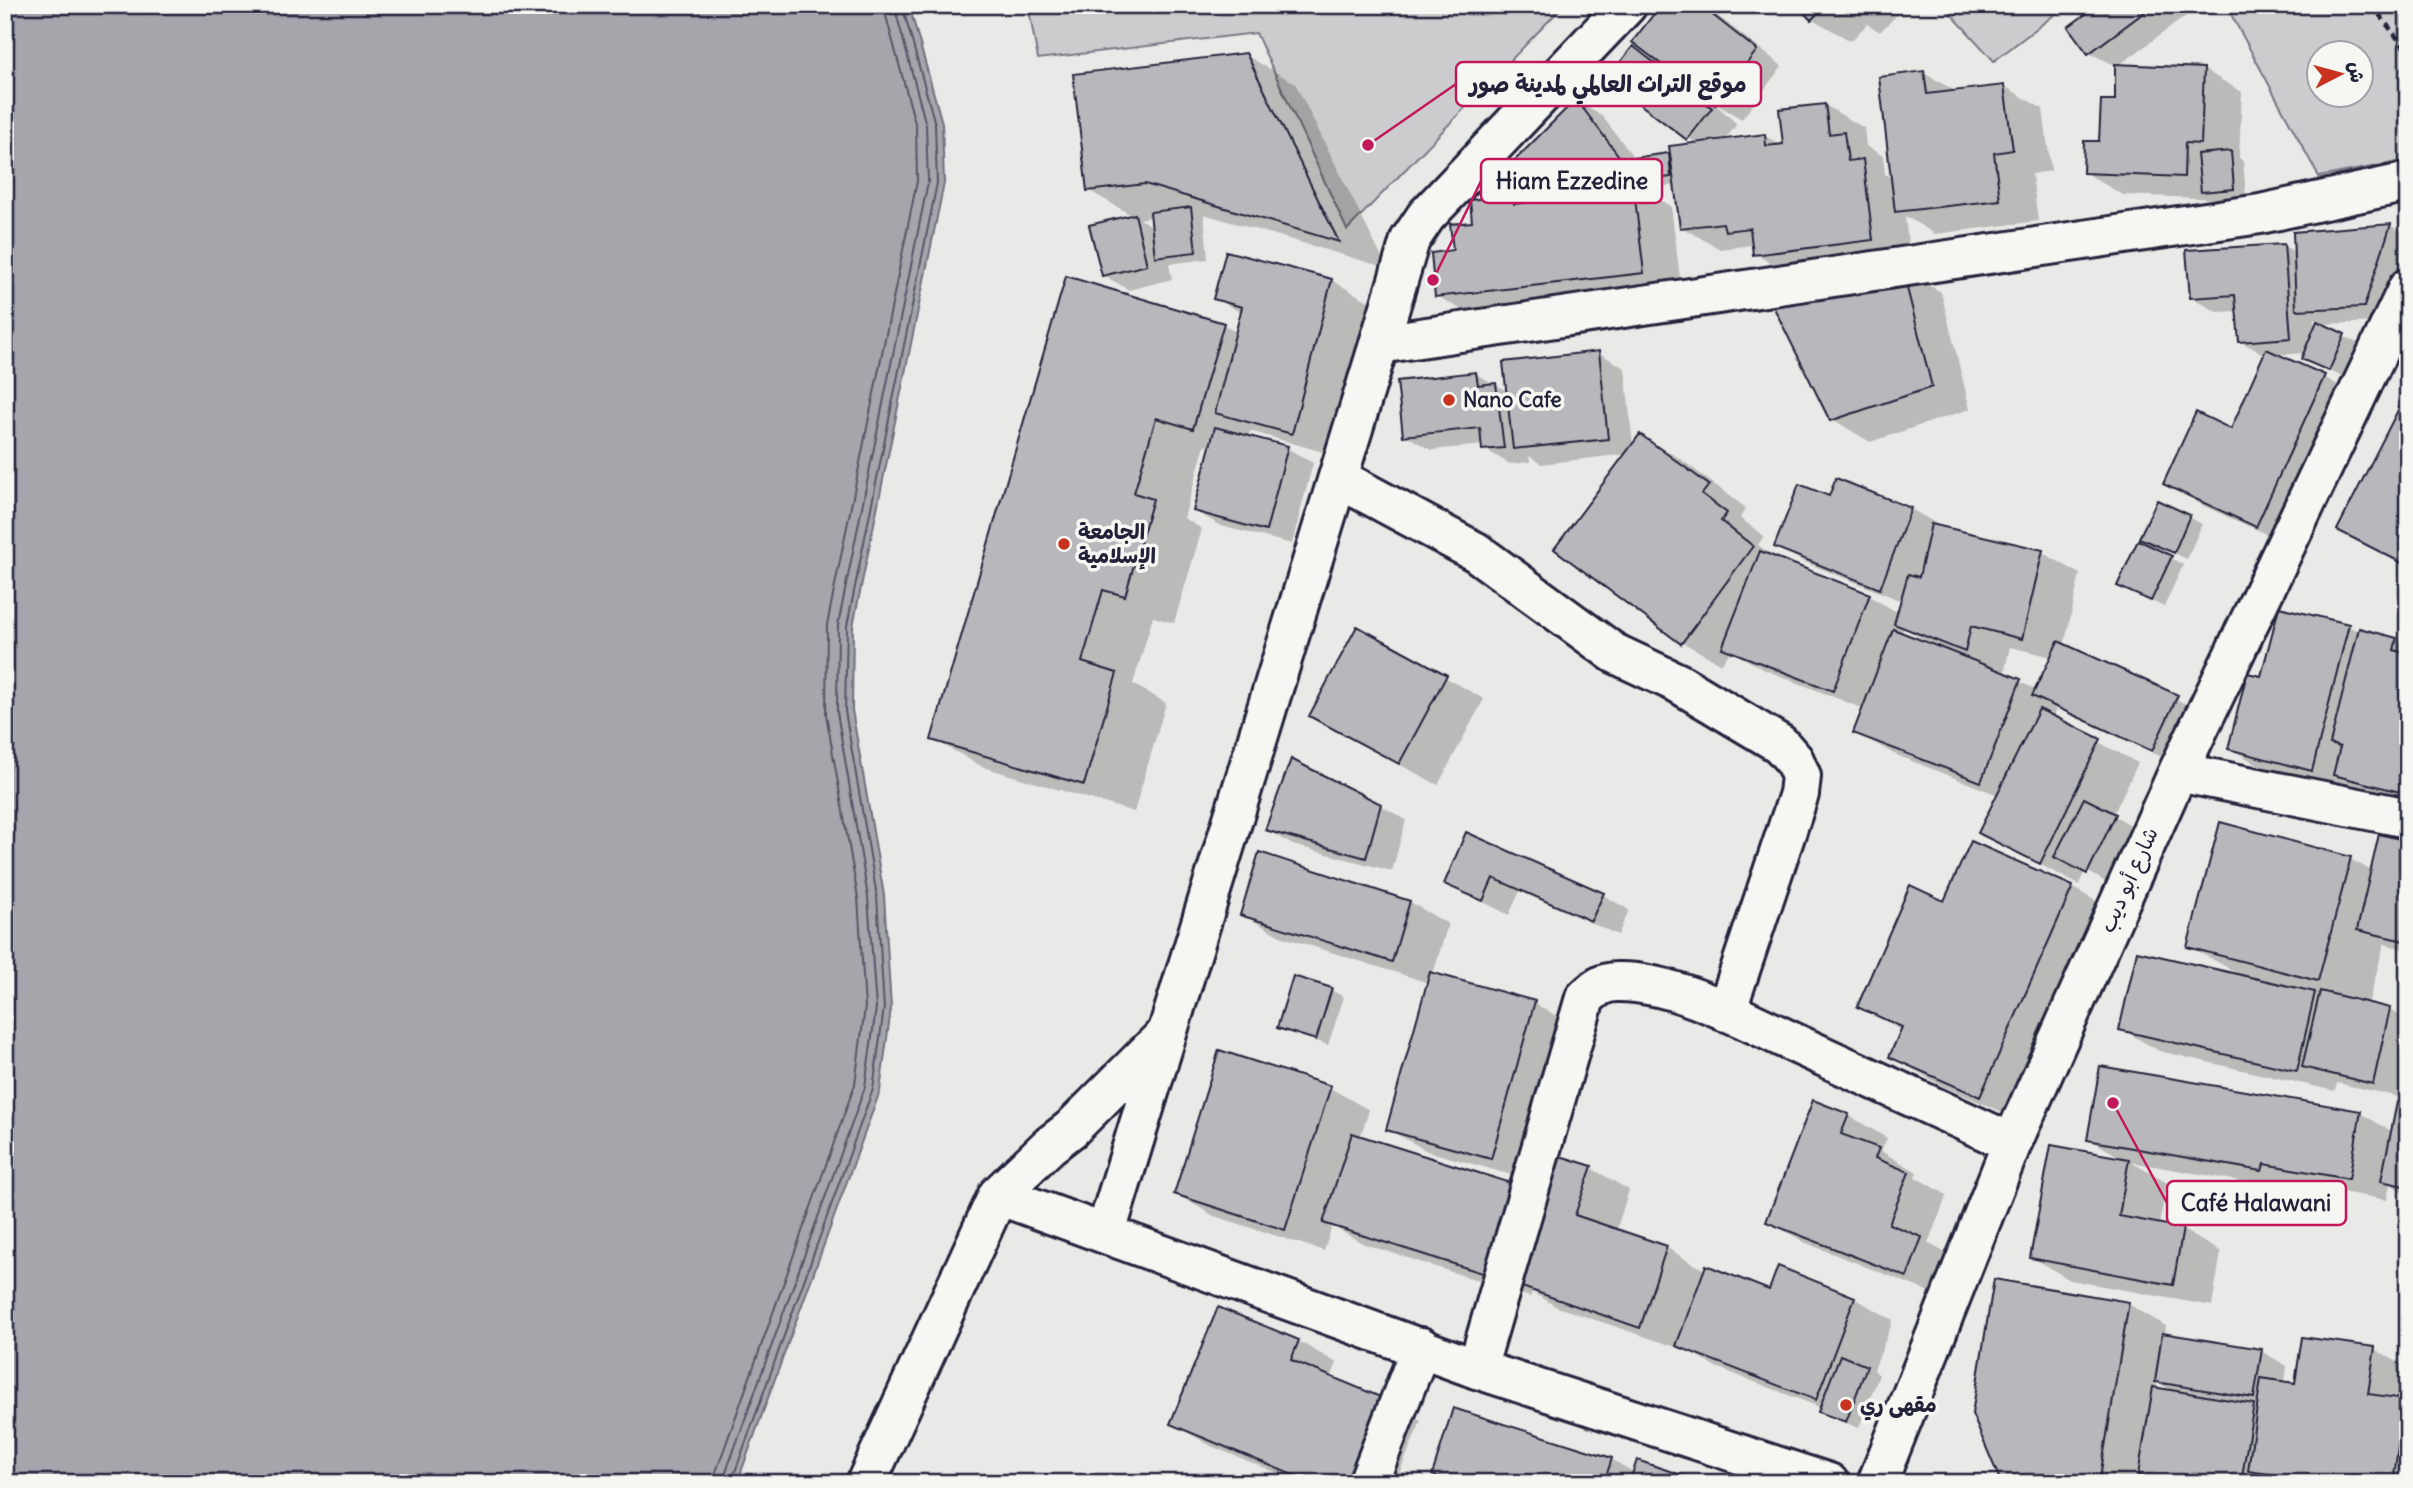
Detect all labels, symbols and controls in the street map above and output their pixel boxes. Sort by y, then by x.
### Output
north arrow [2304,38,2374,108]
text: ش [2344,61,2370,84]
callout: موقع التراث العالمي لمدينة صور [1456,62,1761,106]
text: موقع التراث العالمي لمدينة صور [1467,69,1747,105]
callout: Hiam Ezzedine [1481,159,1662,203]
text: Hiam Ezzedine [1496,166,1648,195]
place label: Nano Cafe [1463,386,1562,413]
marker: Nano Cafe [1441,392,1457,408]
place label: الجامعة الإسلامية [1078,518,1156,570]
marker: الجامعة الإسلامية [1056,536,1072,552]
street label: شارع أبو ديب [2093,823,2166,937]
callout: Café Halawani [2167,1181,2346,1225]
text: Café Halawani [2181,1188,2331,1217]
place label: مقهى ري [1860,1391,1937,1421]
marker: مقهى ري [1838,1397,1854,1413]

